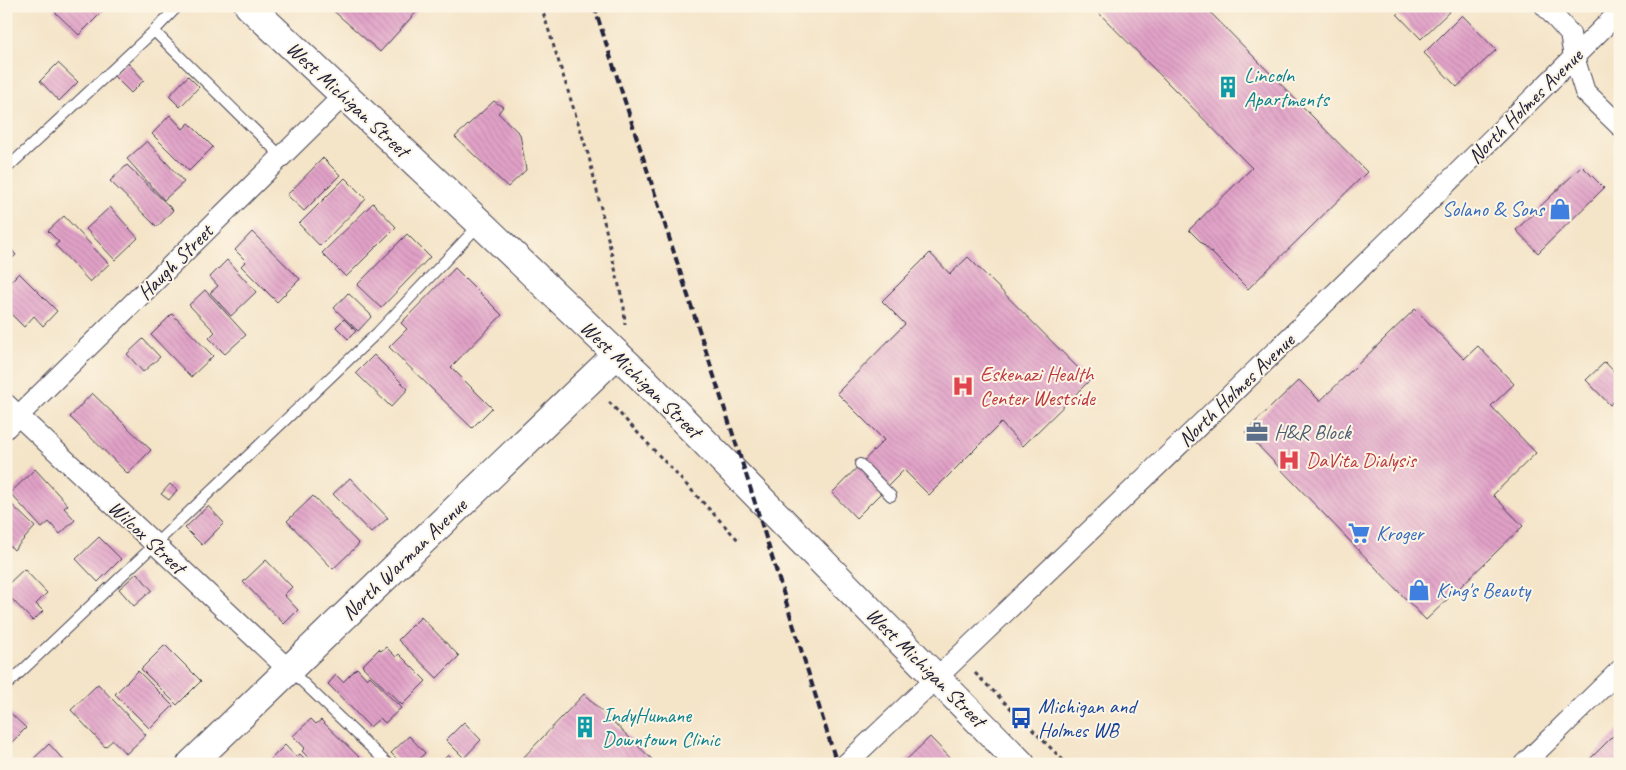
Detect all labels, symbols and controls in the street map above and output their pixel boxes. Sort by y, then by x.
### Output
street label: West Michigan Street [281,35,417,165]
street label: North Holmes Avenue [1462,42,1589,169]
place label: Lincoln Apartments [1244,62,1330,112]
building icon: Lincoln Apartments [1215,74,1241,100]
place label: Solano & Sons [1442,196,1546,222]
shop icon: Solano & Sons [1547,196,1573,222]
street label: Haugh Street [132,217,220,305]
street label: West Michigan Street [575,314,709,446]
street label: North Holmes Avenue [1172,327,1301,452]
place label: Eskenazi Health Center Westside [980,361,1096,411]
hospital icon: Eskenazi Health Center Westside [950,373,976,399]
office icon: H&R Block [1244,419,1270,445]
place label: H&R Block [1274,419,1352,445]
hospital icon: DaVita Dialysis [1276,447,1302,473]
place label: DaVita Dialysis [1306,447,1417,473]
street label: North Warman Avenue [336,492,473,625]
street label: Wilcox Street [103,495,193,581]
supermarket icon: Kroger [1346,520,1372,546]
place label: Kroger [1376,520,1425,546]
shop icon: King's Beauty [1406,577,1432,603]
place label: King's Beauty [1436,577,1532,603]
street label: West Michigan Street [861,602,993,734]
place label: Michigan and Holmes WB [1038,693,1138,743]
place label: IndyHumane Downtown Clinic [602,702,721,752]
bus stop icon: Michigan and Holmes WB [1008,705,1034,731]
building icon: IndyHumane Downtown Clinic [572,714,598,740]

